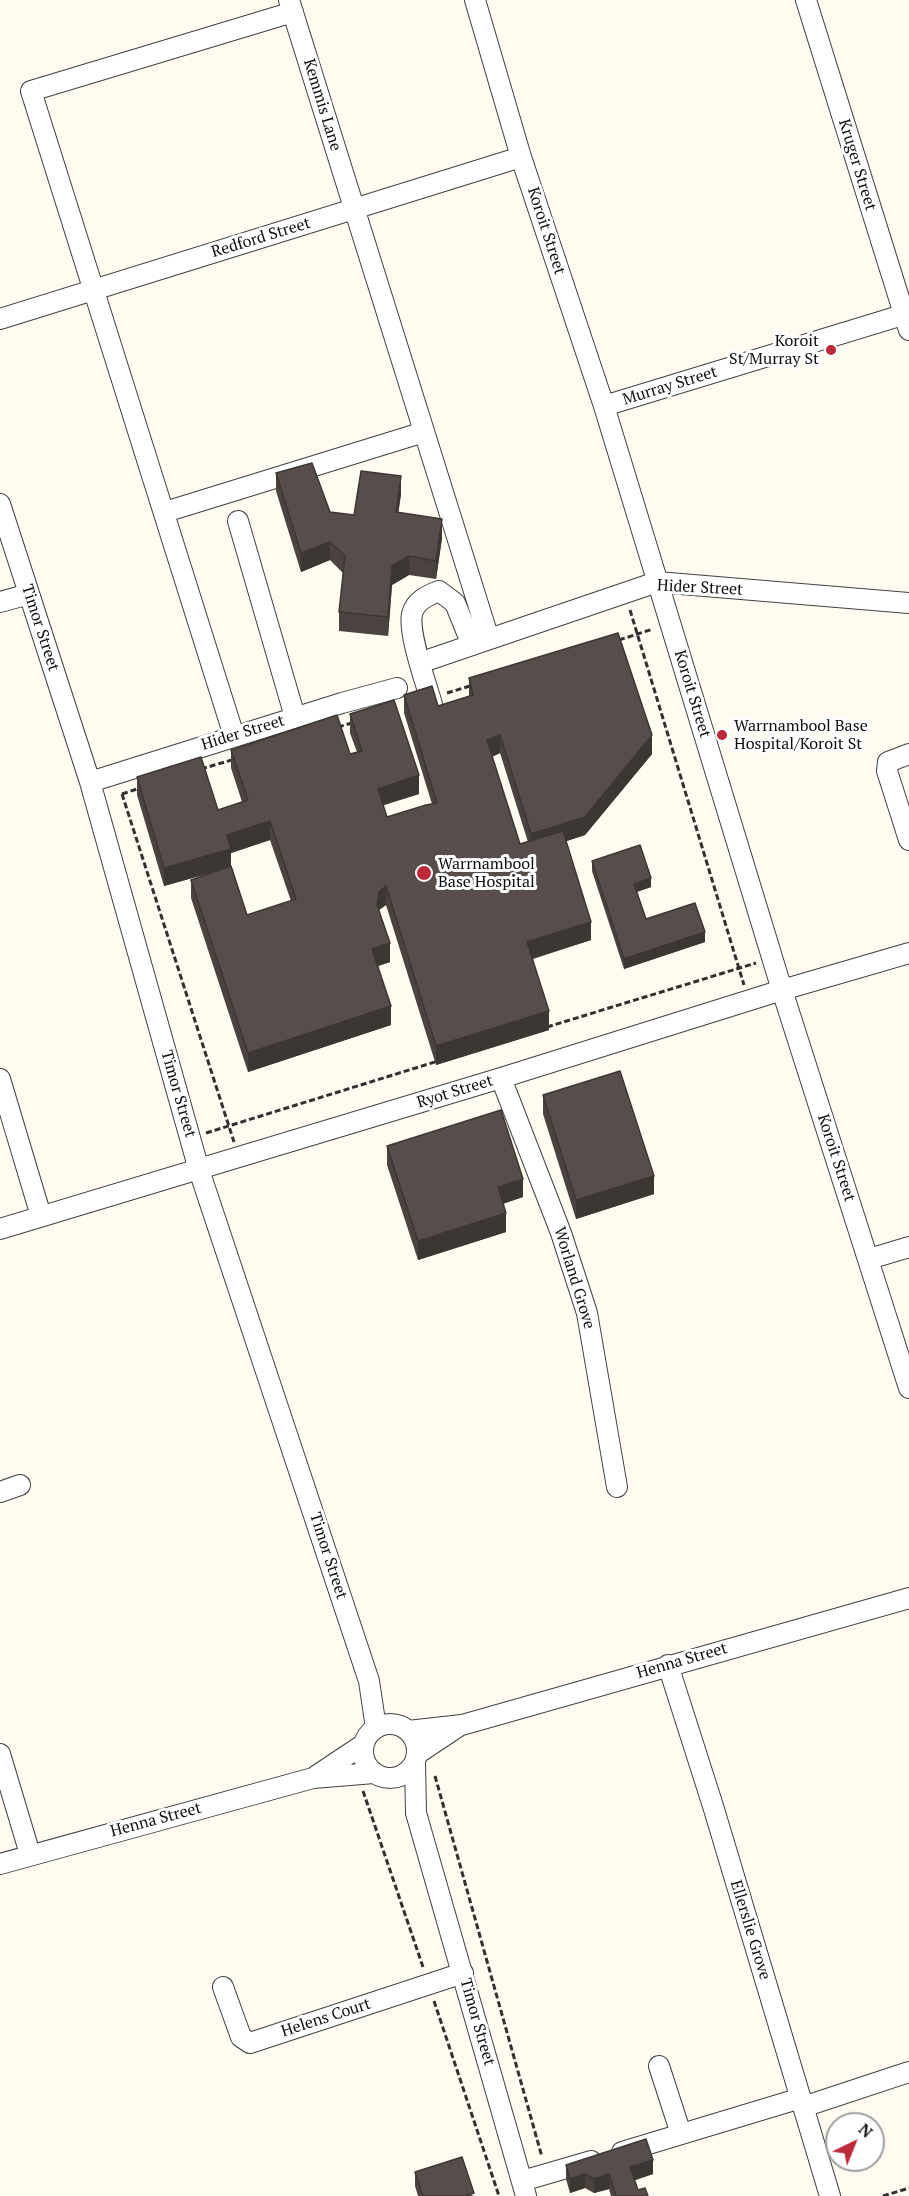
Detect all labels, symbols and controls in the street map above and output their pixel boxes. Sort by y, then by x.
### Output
street label: Kemmis Lane [299,57,345,153]
street label: Kruger Street [834,117,880,213]
street label: Koroit Street [523,185,569,277]
street label: Redford Street [209,214,313,262]
place label: Koroit St/Murray St [729,331,819,369]
marker: Koroit St/Murray St [824,343,838,357]
street label: Murray Street [620,362,720,410]
street label: Hider Street [657,576,743,600]
street label: Timor Street [17,582,63,674]
street label: Koroit Street [670,648,714,740]
street label: Hider Street [199,711,287,755]
place label: Warrnambool Base Hospital/Koroit St [734,716,868,754]
marker: Warrnambool Base Hospital/Koroit St [715,728,729,742]
place label: Warrnambool Base Hospital [438,854,535,892]
marker: Warrnambool Base Hospital [415,864,433,882]
street label: Timor Street [156,1048,200,1140]
street label: Ryot Street [415,1071,495,1113]
street label: Koroit Street [813,1112,859,1204]
street label: Worland Grove [549,1225,599,1331]
street label: Timor Street [305,1510,351,1602]
street label: Henna Street [634,1639,730,1683]
street label: Henna Street [108,1799,204,1841]
street label: Ellerslie Grove [726,1878,774,1982]
street label: Timor Street [455,1976,499,2068]
street label: Helens Court [279,1995,373,2041]
north arrow [825,2112,885,2172]
text: N [854,2118,878,2142]

